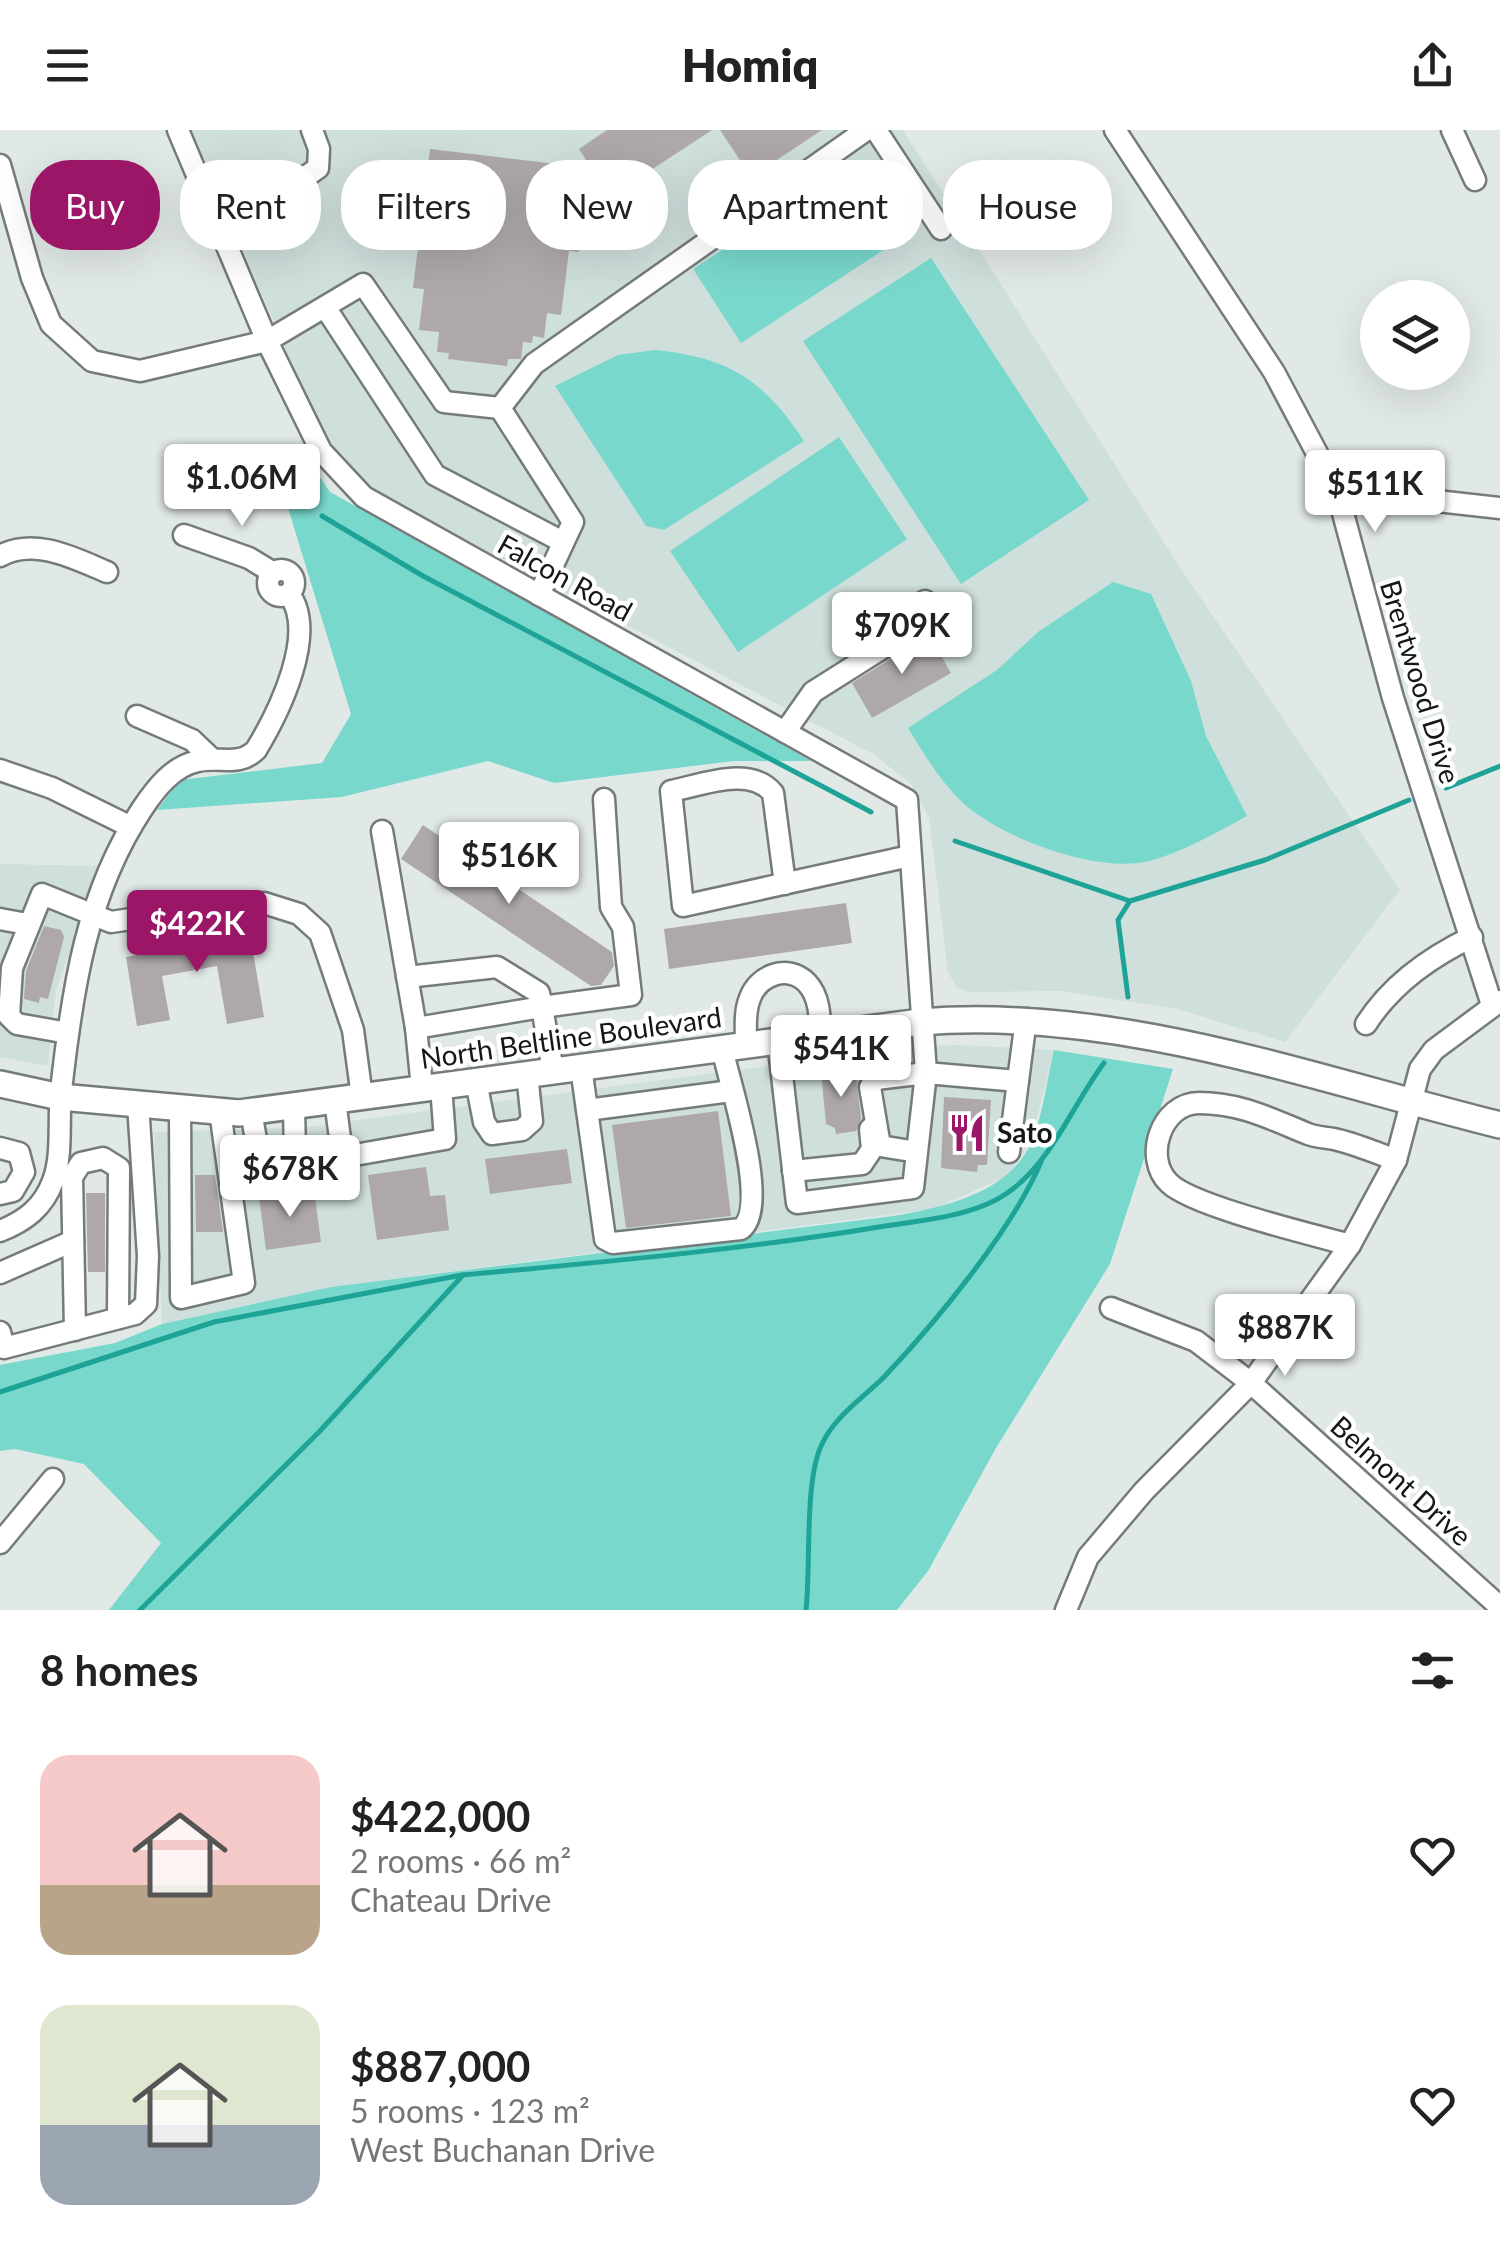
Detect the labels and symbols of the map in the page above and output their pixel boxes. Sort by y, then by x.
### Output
pin: $1.06M [161,444,323,529]
pin: $511K [1305,450,1445,535]
street label: Falcon Road [492,526,639,628]
street label: Brentwood Drive [1374,576,1468,787]
pin: $709K [832,592,972,677]
pin: $516K [439,822,579,907]
pin: $422K [127,890,267,975]
street label: North Beltline Boulevard [418,999,724,1075]
pin: $541K [771,1015,911,1100]
restaurant icon: Sato [946,1112,988,1154]
place label: Sato [997,1115,1053,1149]
pin: $678K [220,1135,360,1220]
pin: $887K [1215,1294,1355,1379]
street label: Belmont Drive [1324,1408,1479,1552]

